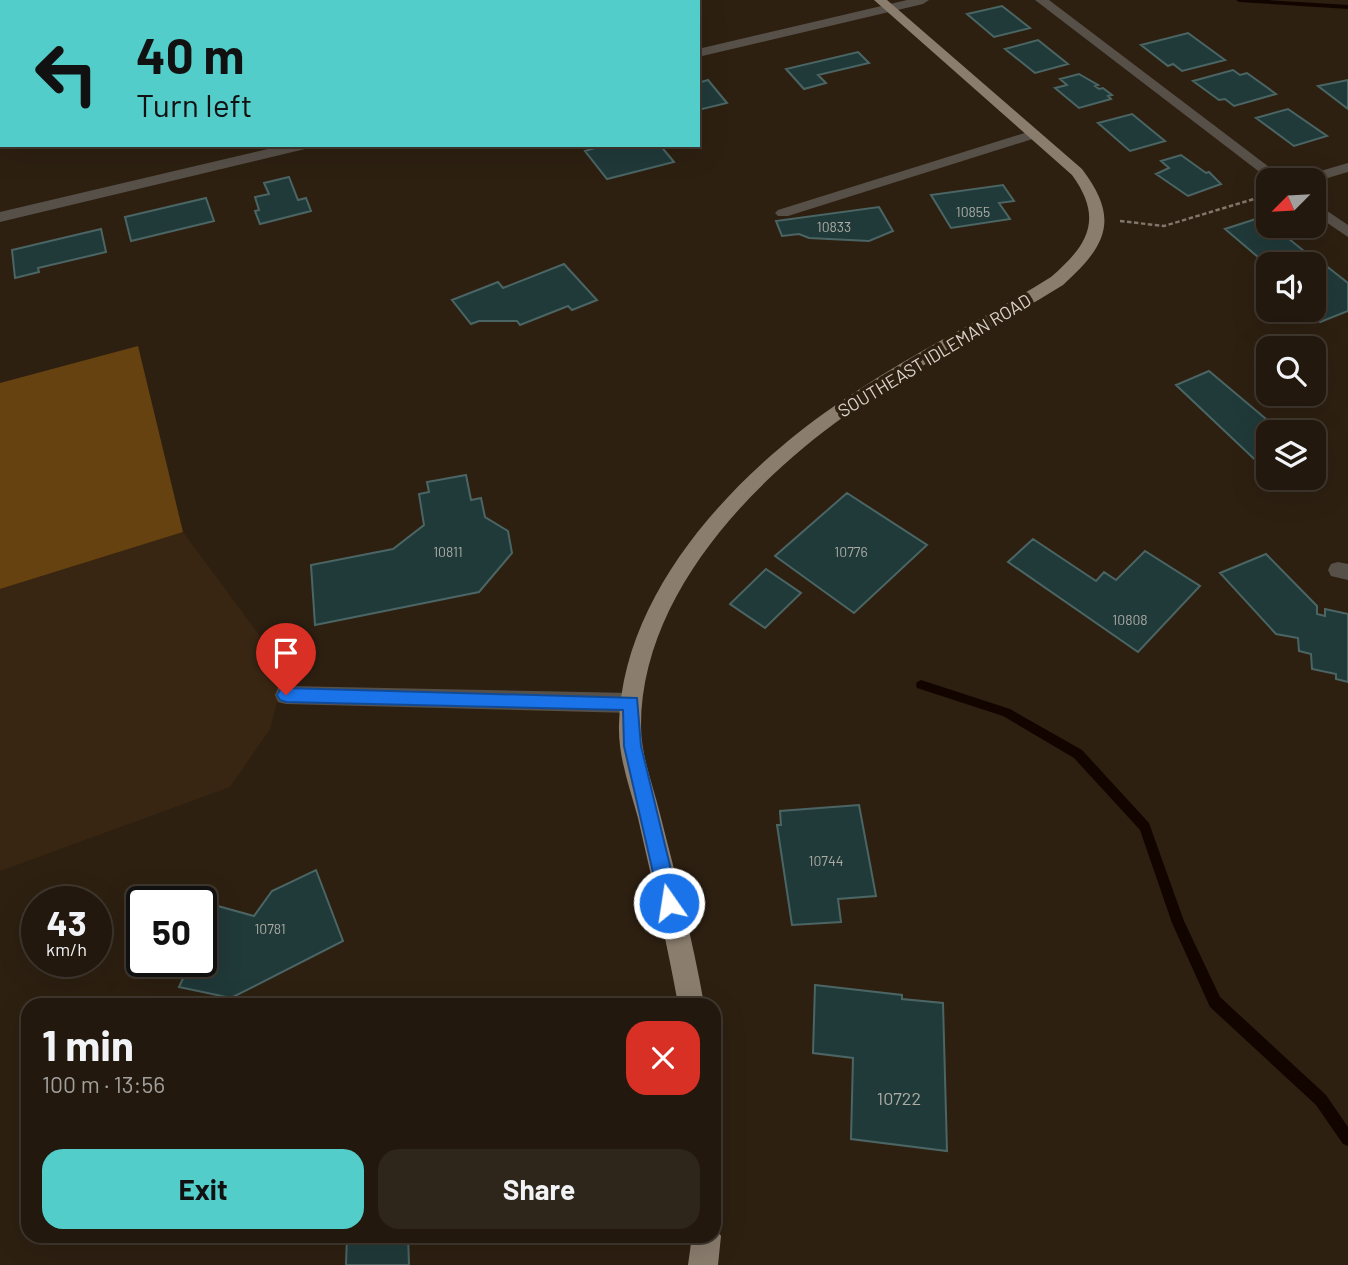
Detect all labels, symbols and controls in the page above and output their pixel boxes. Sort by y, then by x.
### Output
text: 40 m [136,25,244,84]
icon: left [21,28,112,119]
text: Turn left [136,85,253,123]
north arrow [1256,168,1326,238]
map controls [1256,168,1326,490]
house number: 10855 [956,203,990,220]
house number: 10833 [817,218,851,235]
button: sound [1256,252,1326,322]
street label: SOUTHEAST IDLEMAN ROAD [834,289,1034,421]
button: search [1256,336,1326,406]
button: layers [1256,420,1326,490]
house number: 10811 [433,543,463,560]
house number: 10776 [834,543,868,560]
house number: 10808 [1112,611,1148,628]
pin [256,623,316,695]
icon: arrive [267,634,305,672]
house number: 10744 [809,852,843,869]
position arrow [632,866,706,940]
speed limit sign: 50 [126,886,217,977]
text: 43 [46,901,87,943]
house number: 10781 [254,920,286,937]
text: km/h [46,938,87,960]
text: 1 min [42,1019,134,1069]
button: close [626,1021,700,1095]
text: 100 m · 13:56 [42,1070,165,1098]
house number: 10722 [877,1087,921,1109]
button: Exit [42,1149,364,1229]
button: Share [378,1149,700,1229]

